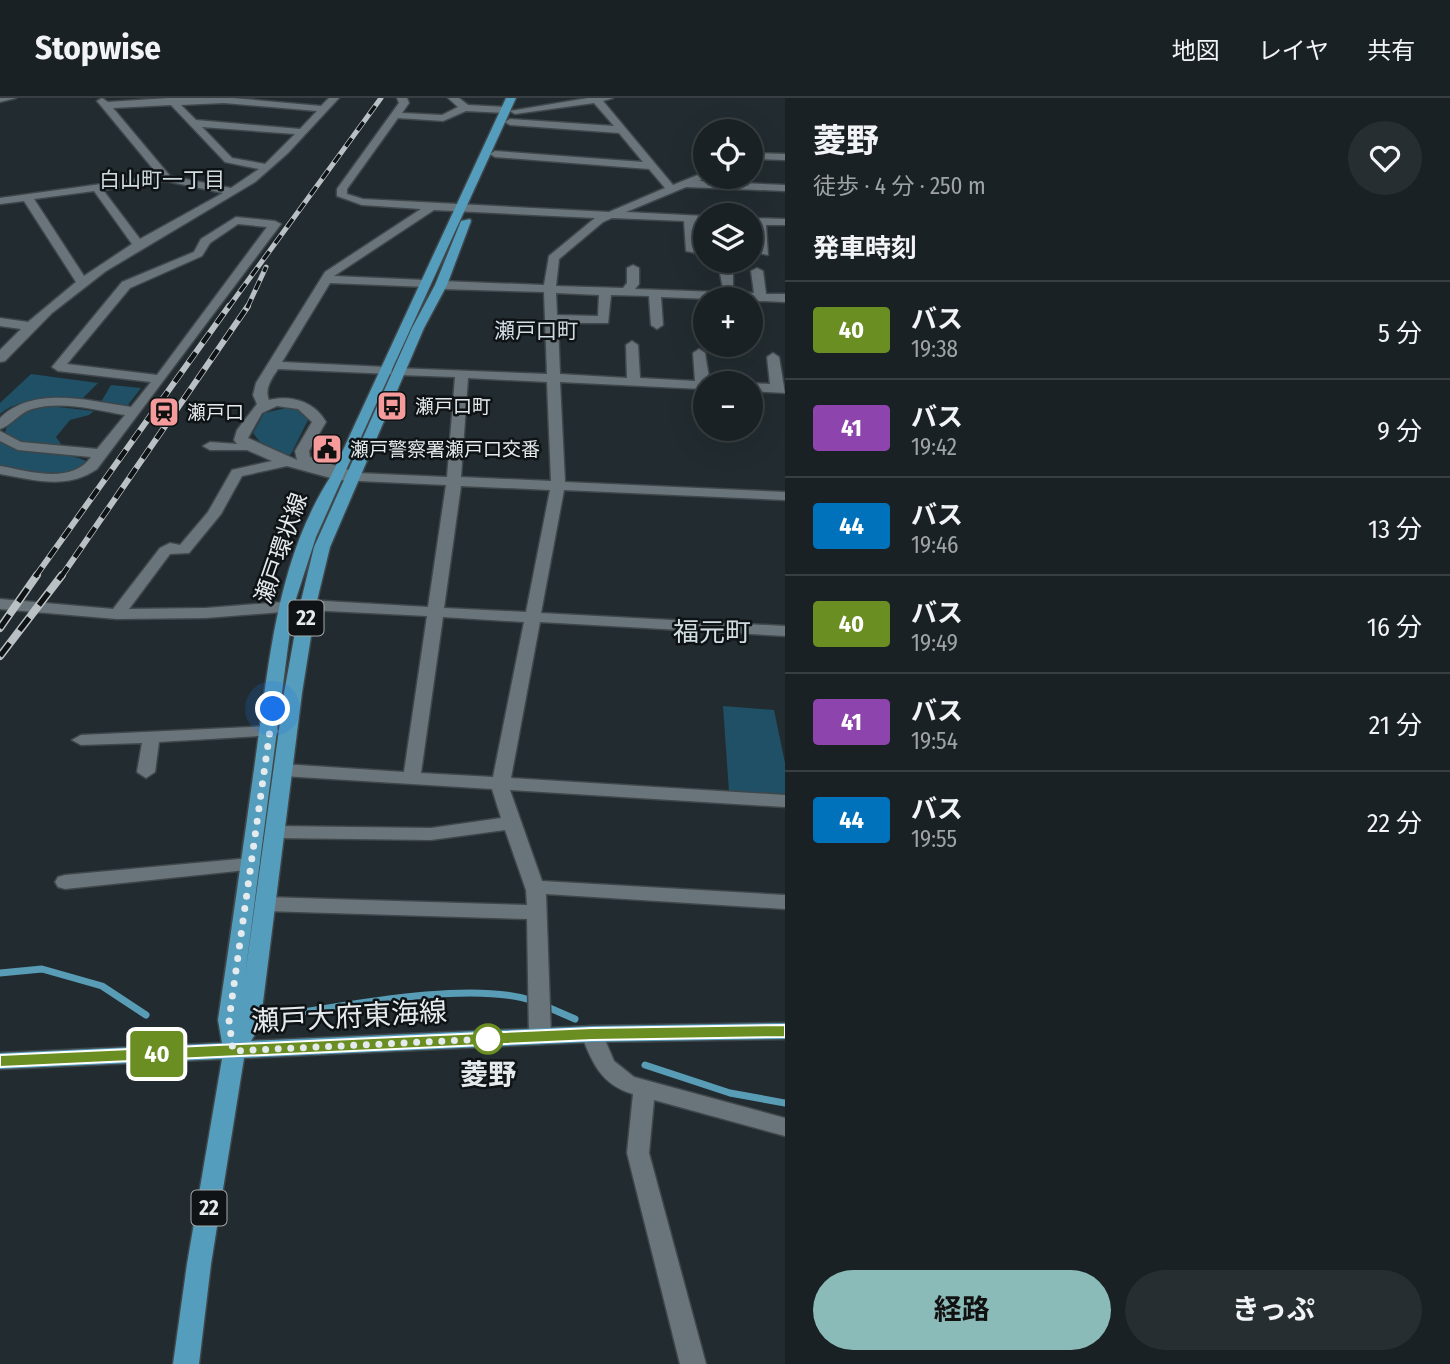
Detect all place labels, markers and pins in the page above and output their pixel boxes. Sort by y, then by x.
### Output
bus stop icon: 瀬戸口町 [375,389,409,423]
station icon: 瀬戸口 [147,395,181,429]
place label: 瀬戸口町 [415,395,491,418]
place label: 瀬戸口 [187,401,244,424]
public building icon: 瀬戸警察署瀬戸口交番 [310,432,344,466]
place label: 瀬戸警察署瀬戸口交番 [350,438,540,461]
marker: 菱野 [473,1024,503,1054]
place label: 菱野 [460,1058,516,1091]

